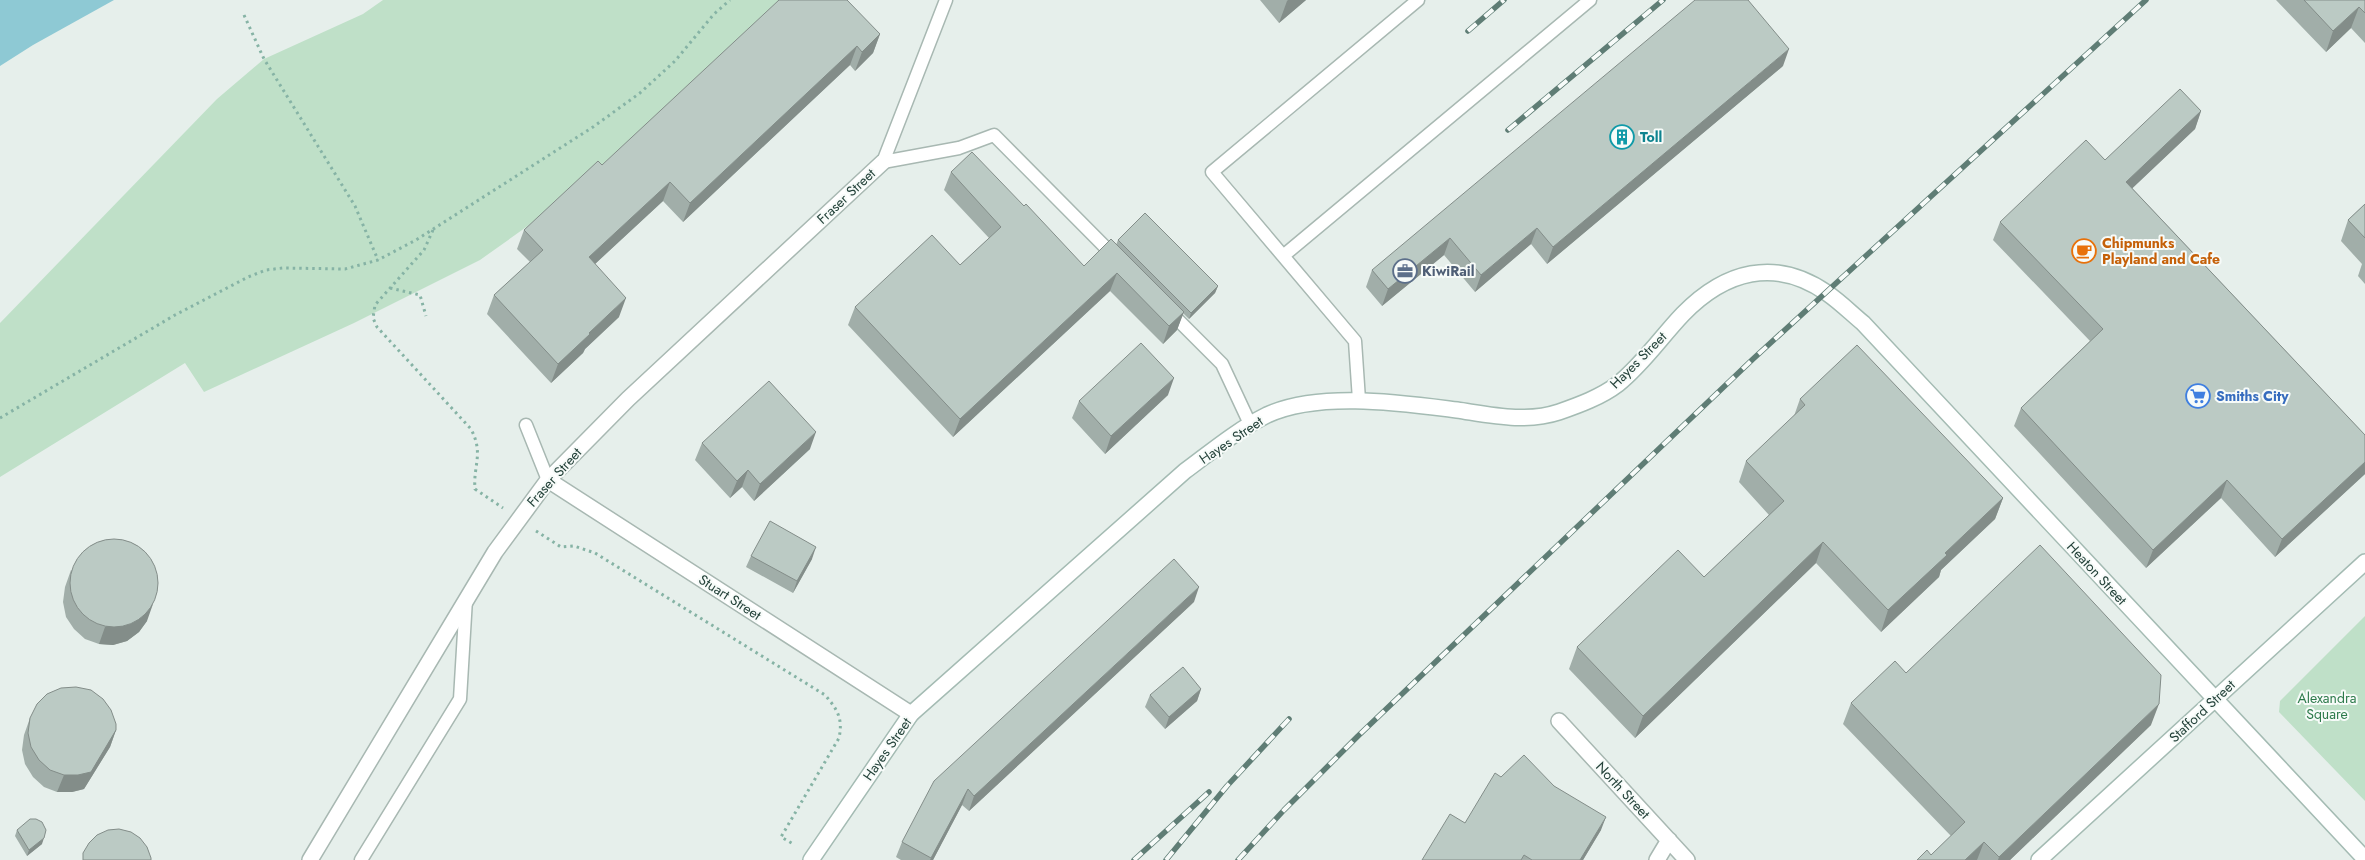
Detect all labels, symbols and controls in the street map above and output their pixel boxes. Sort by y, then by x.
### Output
building icon: Toll [1609,124,1635,150]
place label: Toll [1640,127,1662,147]
street label: Fraser Street [812,163,880,228]
place label: Chipmunks Playland and Cafe [2102,233,2220,269]
cafe icon: Chipmunks Playland and Cafe [2071,238,2097,264]
office icon: KiwiRail [1392,258,1418,284]
place label: KiwiRail [1422,261,1474,281]
street label: Hayes Street [1605,327,1671,393]
supermarket icon: Smiths City [2185,383,2211,409]
place label: Smiths City [2216,386,2289,406]
street label: Hayes Street [1195,411,1267,469]
street label: Fraser Street [522,443,586,511]
street label: Heaton Street [2062,537,2132,610]
street label: Stuart Street [695,569,766,625]
street label: Stafford Street [2165,675,2240,747]
park label: Alexandra Square [2298,688,2356,724]
street label: Hayes Street [858,713,917,785]
street label: North Street [1591,757,1655,823]

